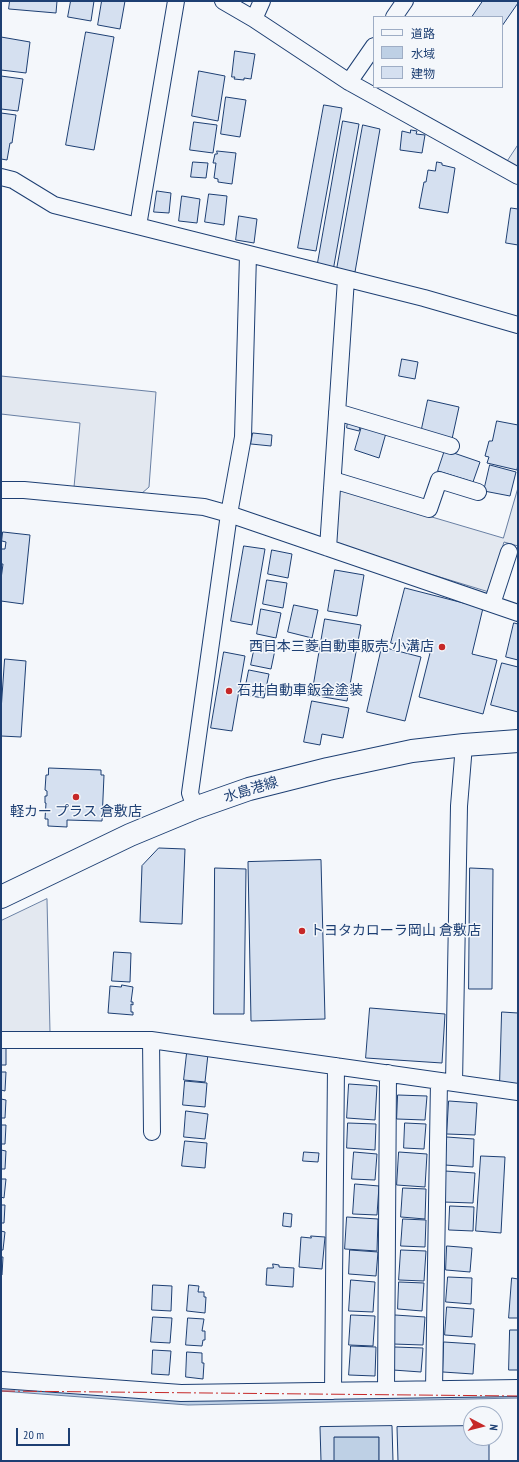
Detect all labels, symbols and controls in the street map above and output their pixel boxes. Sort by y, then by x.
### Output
legend [373,16,503,88]
text: 道路 [411,26,435,41]
text: 水域 [411,46,435,61]
text: 建物 [411,66,435,81]
place label: 西日本三菱自動車販売 小溝店 [249,639,434,655]
marker: 西日本三菱自動車販売 小溝店 [437,642,447,652]
place label: 石井自動車鈑金塗装 [237,683,363,699]
marker: 石井自動車鈑金塗装 [224,686,234,696]
street label: 水島港線 [222,774,280,806]
marker: 軽カー プラス 倉敷店 [71,792,81,802]
place label: 軽カー プラス 倉敷店 [10,804,142,820]
place label: トヨタカローラ岡山 倉敷店 [310,923,481,939]
marker: トヨタカローラ岡山 倉敷店 [297,926,307,936]
north arrow [463,1406,503,1446]
scale bar [18,1420,72,1446]
text: N [487,1424,501,1431]
text: 20 m [23,1427,44,1442]

